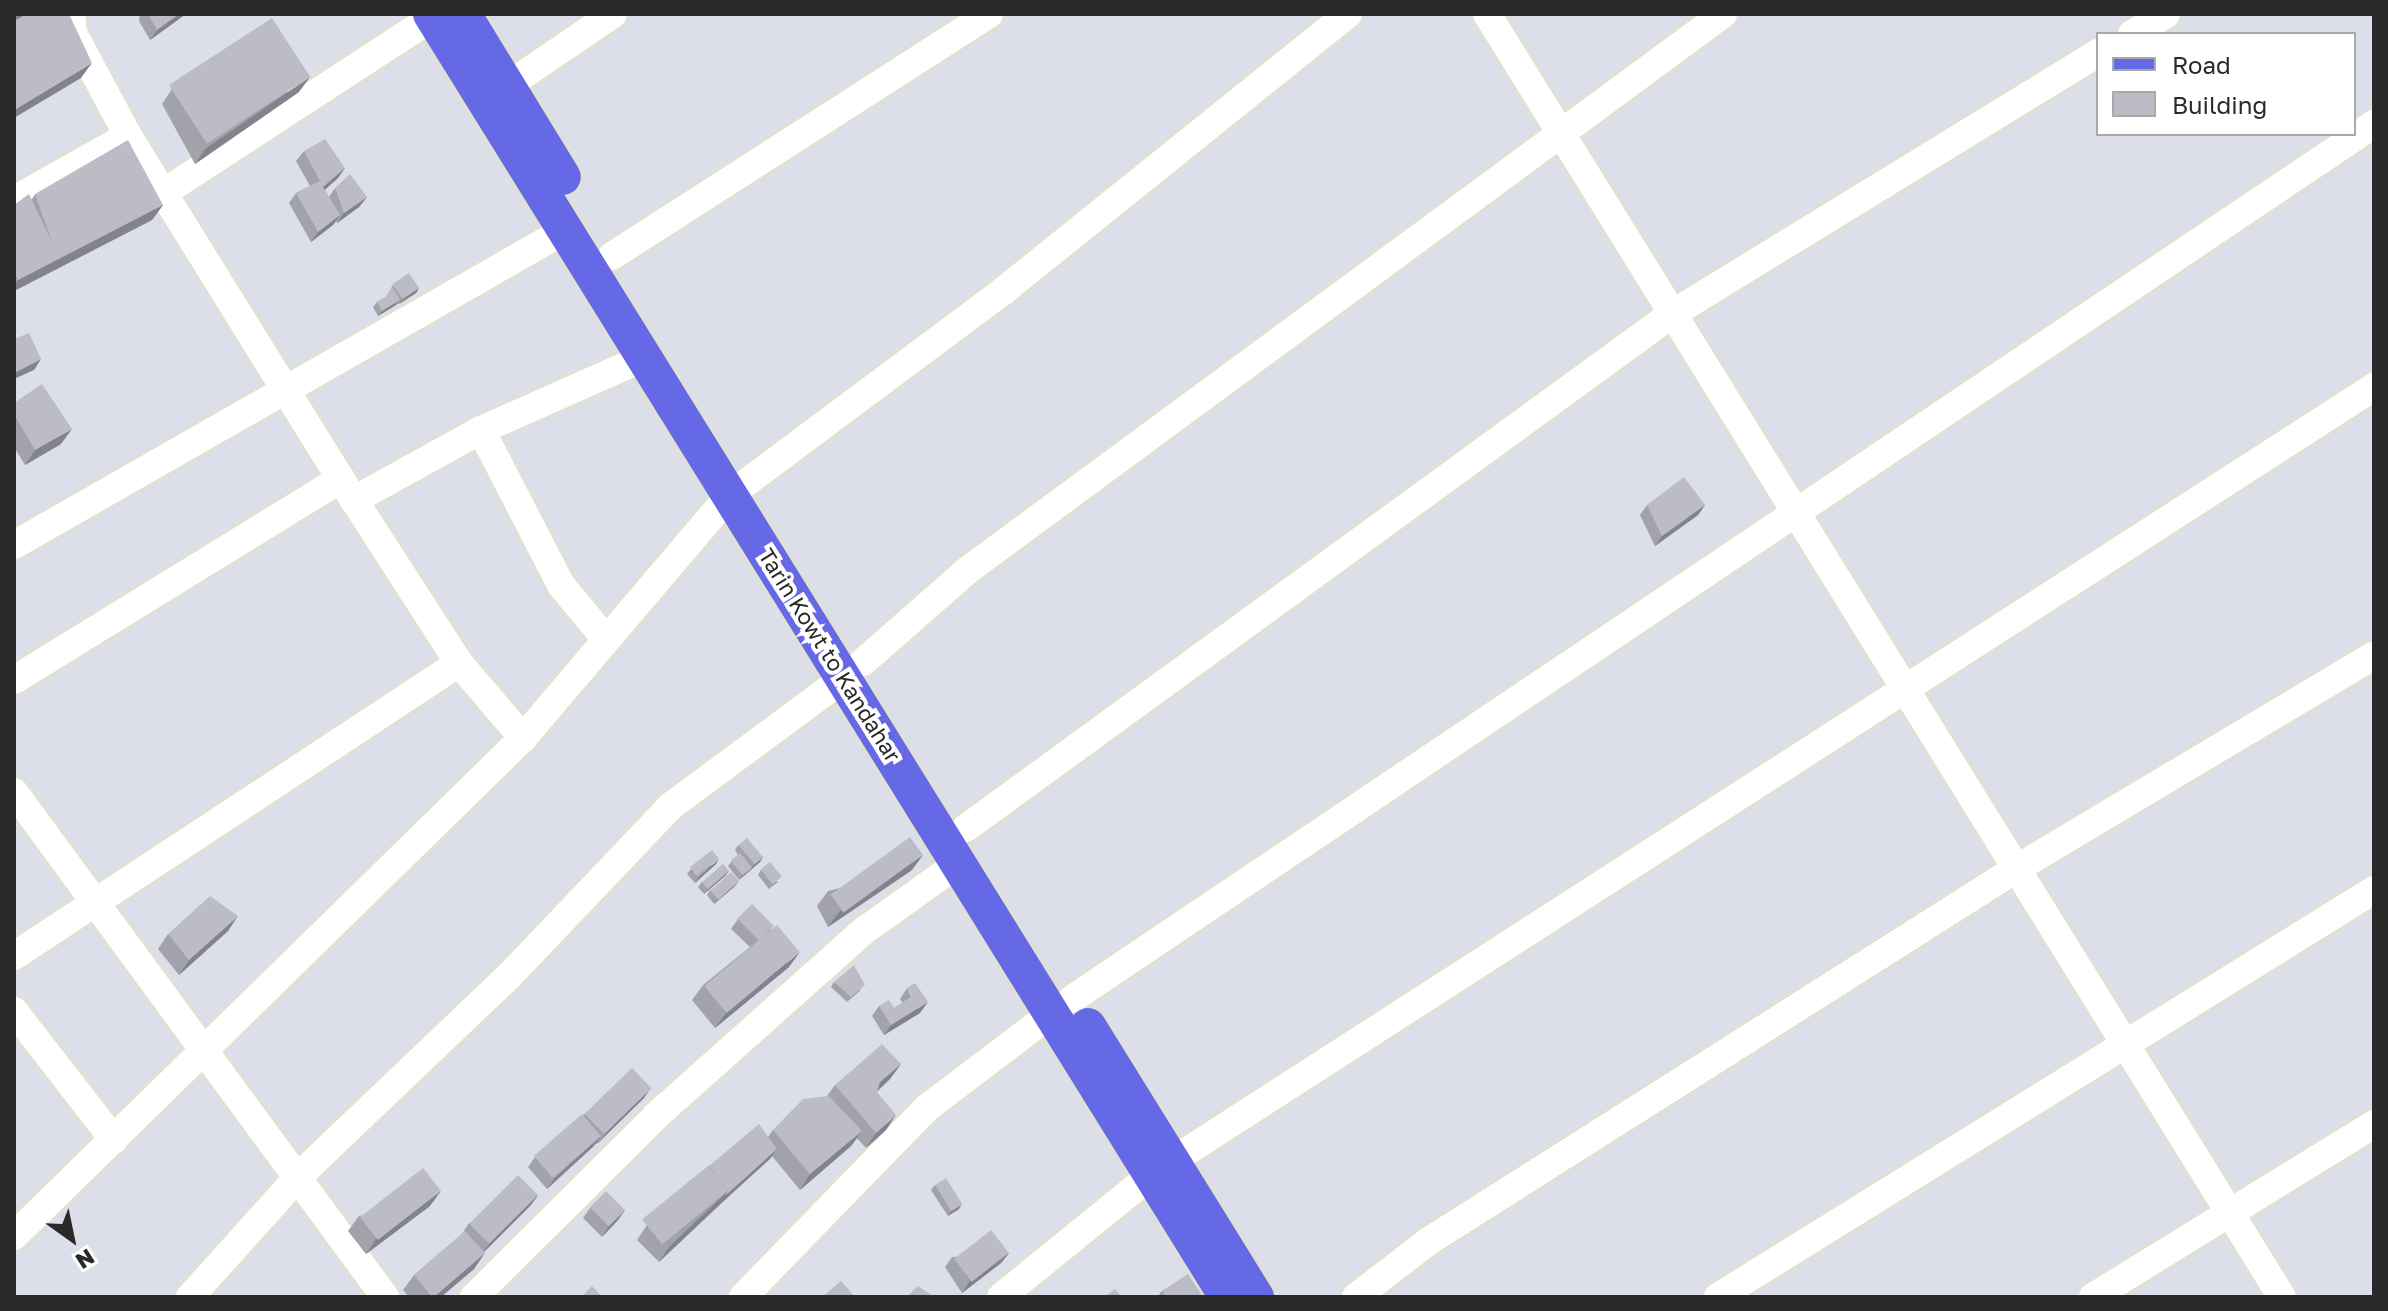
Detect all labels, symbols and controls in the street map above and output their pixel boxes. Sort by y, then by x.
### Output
legend [2096,32,2356,136]
text: Road [2172,50,2231,79]
text: Building [2172,90,2267,119]
street label: Tarin Kowt to Kandahar [753,543,907,767]
north arrow [32,1199,112,1279]
text: N [71,1244,100,1275]

